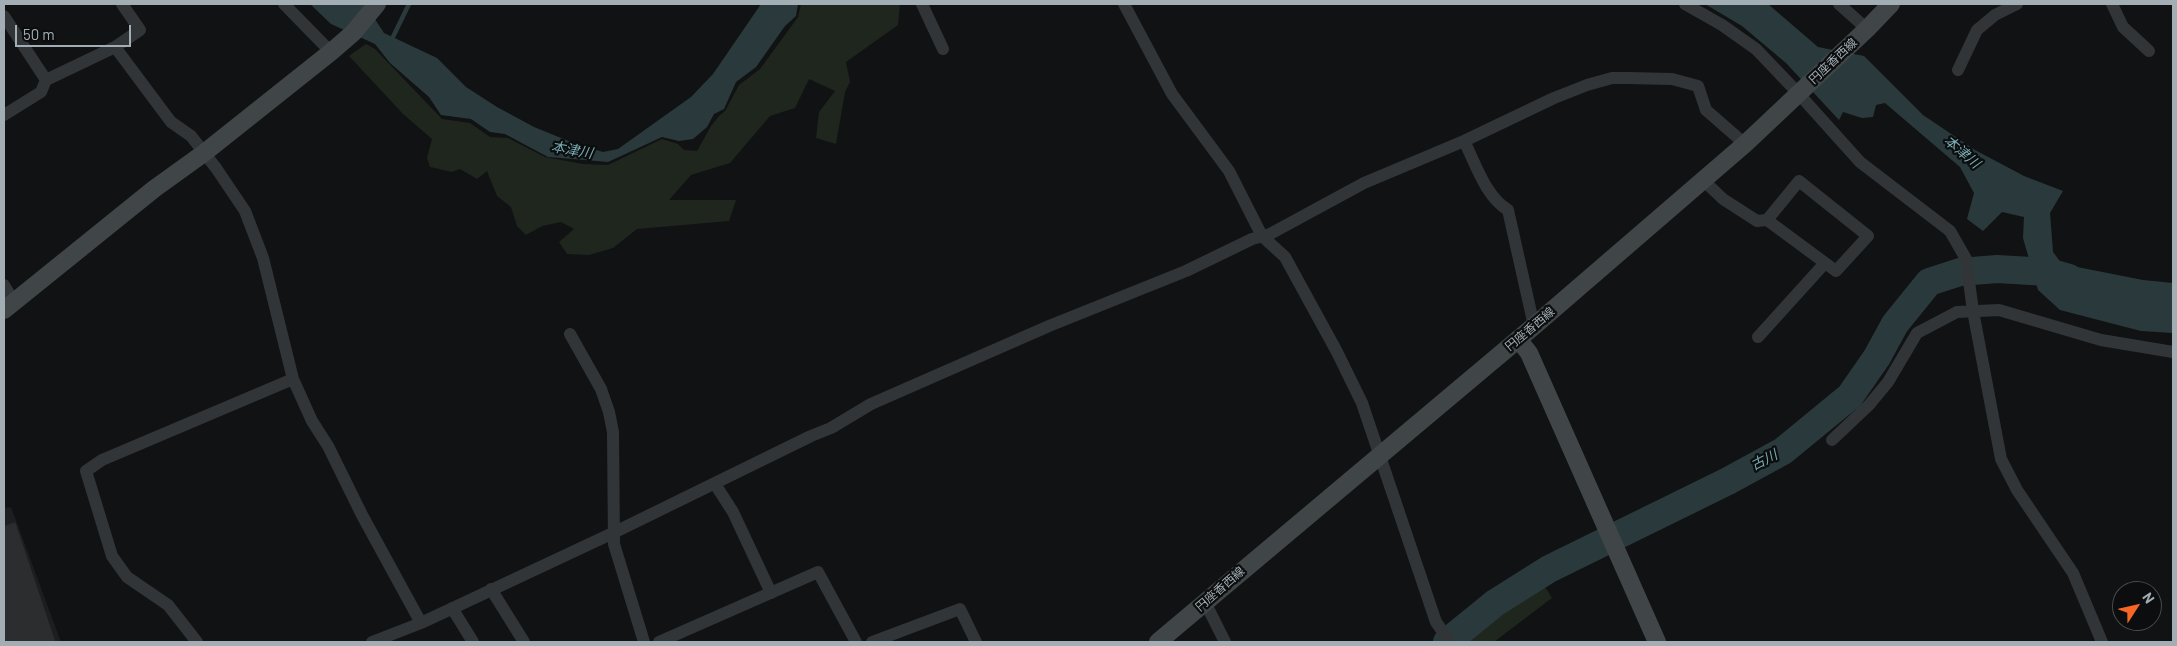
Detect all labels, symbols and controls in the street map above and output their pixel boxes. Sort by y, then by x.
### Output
scale bar [18,15,134,47]
text: 50 m [23,25,55,43]
street label: 円座香西線 [1806,35,1860,87]
water label: 本津川 [1941,132,1983,172]
water label: 本津川 [550,138,594,162]
street label: 円座香西線 [1502,304,1558,354]
water label: 古川 [1748,446,1780,474]
street label: 円座香西線 [1193,564,1247,614]
north arrow [2112,581,2162,631]
text: N [2139,589,2159,606]

